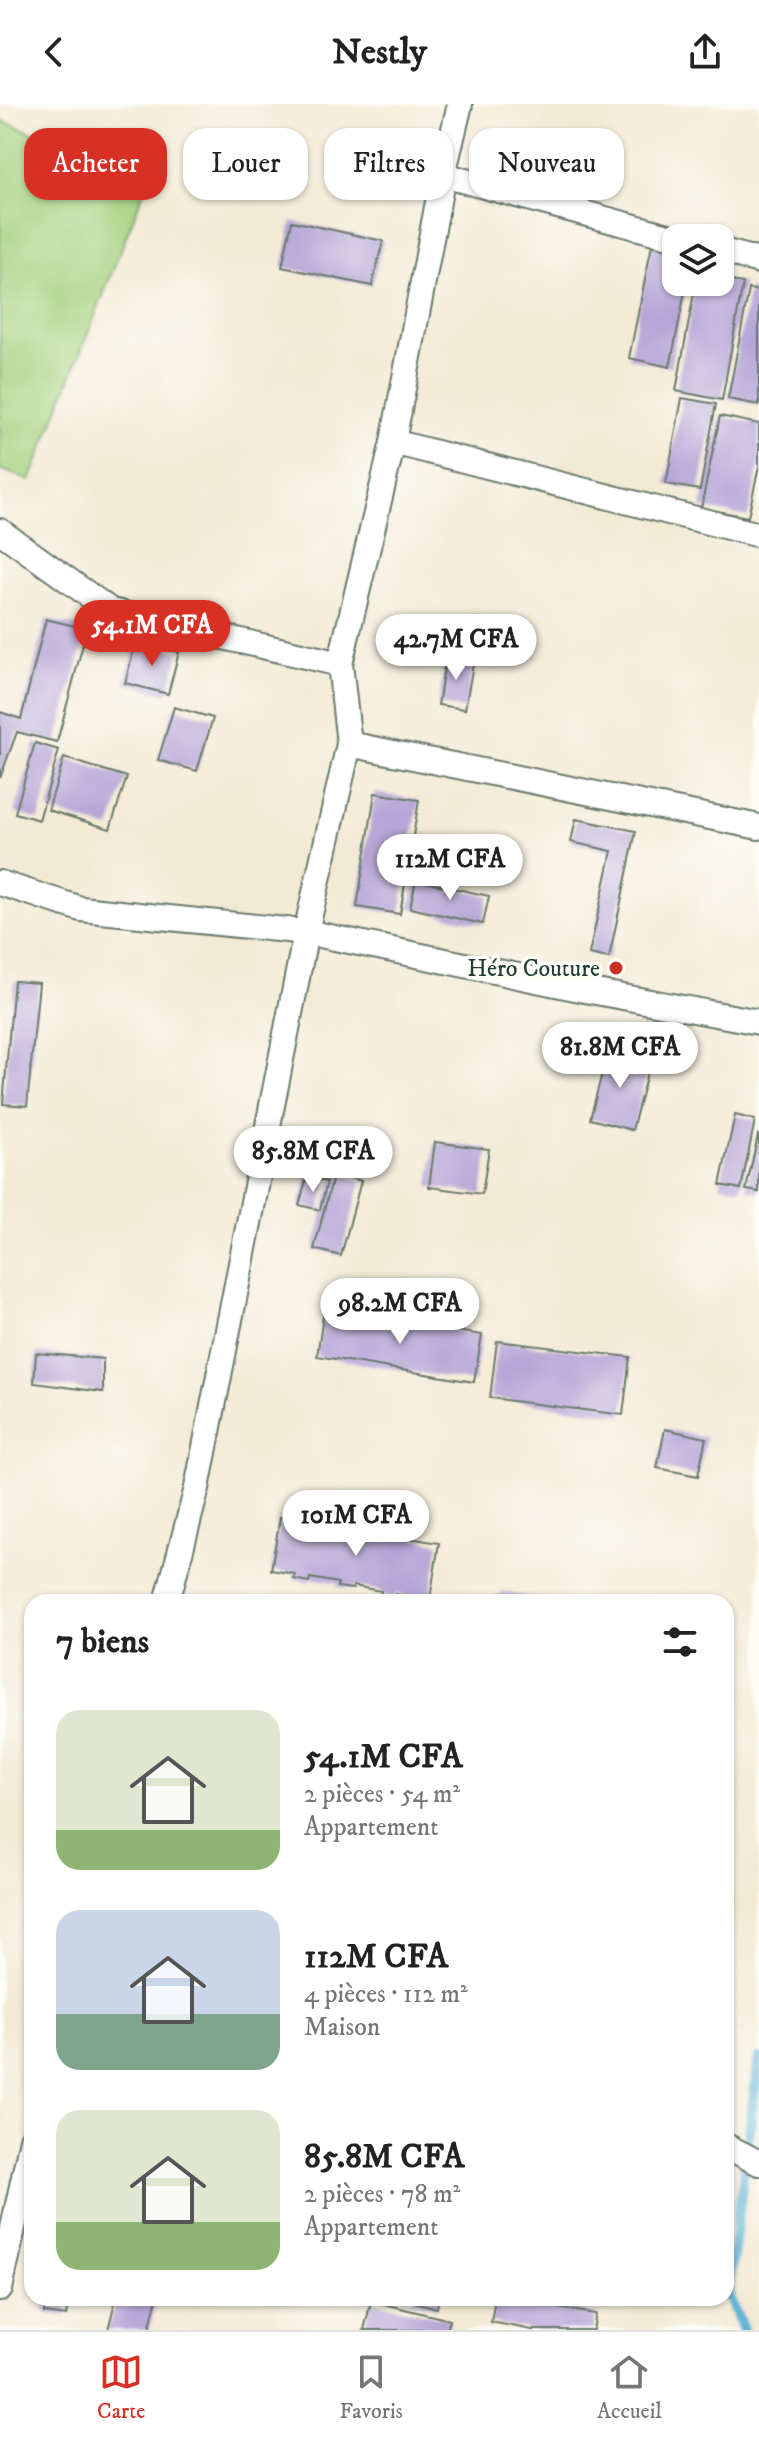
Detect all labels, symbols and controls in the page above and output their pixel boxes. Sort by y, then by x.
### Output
icon: back [32,30,76,74]
text: Nestly [332,30,427,75]
icon: share [683,30,727,74]
chip: Acheter [24,128,167,200]
chip: Louer [183,128,308,200]
chip: Filtres [324,128,453,200]
chip: Nouveau [469,128,624,200]
map controls [662,224,734,296]
button: layers [662,224,734,296]
pin: 54.1M CFA [60,600,244,668]
text: 54.1M CFA [91,609,213,642]
pin: 42.7M CFA [364,614,548,682]
text: 42.7M CFA [394,623,518,656]
pin: 112M CFA [367,834,533,902]
text: 112M CFA [395,843,505,876]
place label: Héro Couture [467,954,600,984]
marker: Héro Couture [607,959,625,977]
pin: 81.8M CFA [528,1022,712,1090]
text: 81.8M CFA [560,1031,680,1064]
pin: 85.8M CFA [221,1126,405,1194]
text: 85.8M CFA [252,1135,374,1168]
pin: 98.2M CFA [308,1278,492,1346]
text: 98.2M CFA [338,1287,462,1320]
pin: 101M CFA [273,1490,439,1558]
text: 101M CFA [300,1499,412,1532]
icon: filters [658,1620,702,1664]
text: 7 biens [56,1621,149,1663]
text: 54.1M CFA [304,1736,463,1778]
icon: home [120,1742,216,1838]
text: 2 pièces · 54 m² [304,1778,460,1811]
text: Appartement [304,1811,438,1844]
text: 112M CFA [304,1936,448,1978]
icon: home [120,1942,216,2038]
text: 4 pièces · 112 m² [304,1978,468,2011]
text: Maison [304,2011,380,2044]
text: 85.8M CFA [304,2136,465,2178]
icon: home [120,2142,216,2238]
text: 2 pièces · 78 m² [304,2178,460,2211]
text: Appartement [304,2211,438,2244]
tab: Carte [97,2350,145,2425]
tab: Favoris [339,2350,403,2425]
tab: Accueil [597,2350,662,2425]

